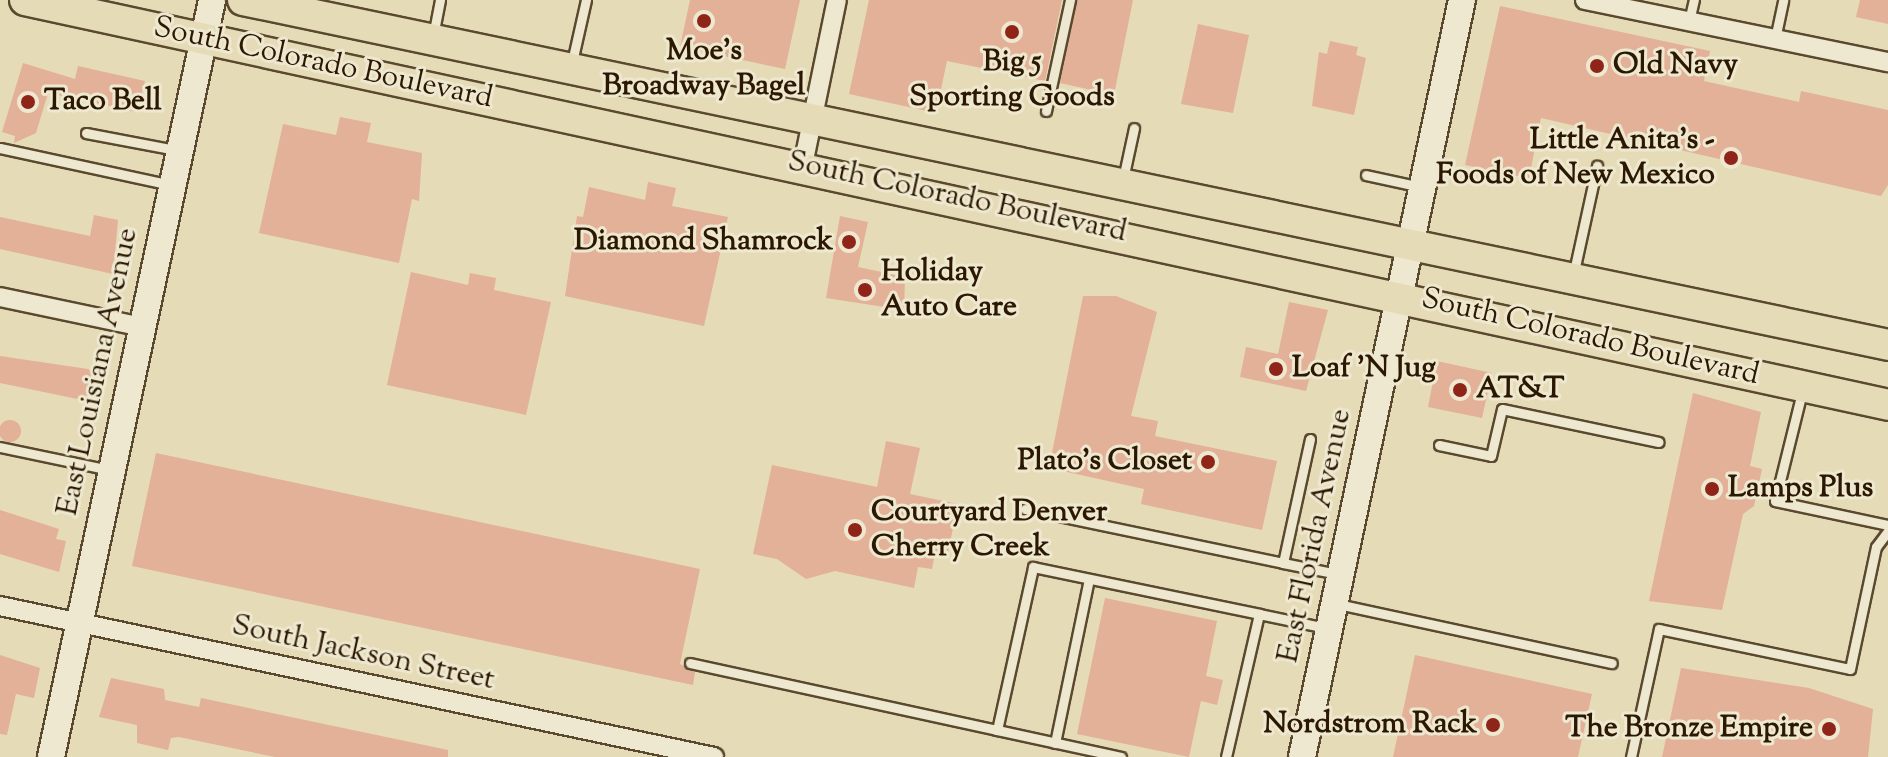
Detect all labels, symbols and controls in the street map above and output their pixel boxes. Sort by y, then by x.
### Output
street label: South Colorado Boulevard [150,10,496,118]
marker: Moe's Broadway Bagel [695,12,713,30]
marker: Big 5 Sporting Goods [1003,23,1021,41]
place label: Moe's Broadway Bagel [603,34,805,104]
place label: Big 5 Sporting Goods [909,45,1115,116]
place label: Old Navy [1613,48,1738,84]
marker: Old Navy [1588,57,1606,75]
place label: Taco Bell [44,84,162,120]
marker: Taco Bell [19,93,37,111]
place label: Little Anita's - Foods of New Mexico [1436,123,1715,194]
street label: South Colorado Boulevard [784,144,1130,252]
marker: Little Anita's - Foods of New Mexico [1722,149,1740,167]
place label: Diamond Shamrock [574,224,833,260]
street label: East Louisiana Avenue [51,225,147,519]
marker: Diamond Shamrock [840,233,858,251]
place label: Holiday Auto Care [881,255,1017,326]
marker: Holiday Auto Care [856,281,874,299]
street label: South Colorado Boulevard [1418,282,1762,394]
place label: Loaf 'N Jug [1292,351,1436,387]
marker: Loaf 'N Jug [1267,360,1285,378]
place label: AT&T [1476,372,1564,408]
marker: AT&T [1451,381,1469,399]
street label: East Florida Avenue [1272,406,1360,666]
place label: Plato's Closet [1018,444,1192,480]
marker: Plato's Closet [1199,453,1217,471]
place label: Lamps Plus [1728,471,1873,507]
marker: Lamps Plus [1703,480,1721,498]
place label: Courtyard Denver Cherry Creek [871,495,1107,566]
marker: Courtyard Denver Cherry Creek [846,521,864,539]
street label: South Jackson Street [228,609,498,699]
place label: Nordstrom Rack [1263,707,1477,743]
place label: The Bronze Empire [1565,711,1813,747]
marker: Nordstrom Rack [1484,716,1502,734]
marker: The Bronze Empire [1820,720,1838,738]

